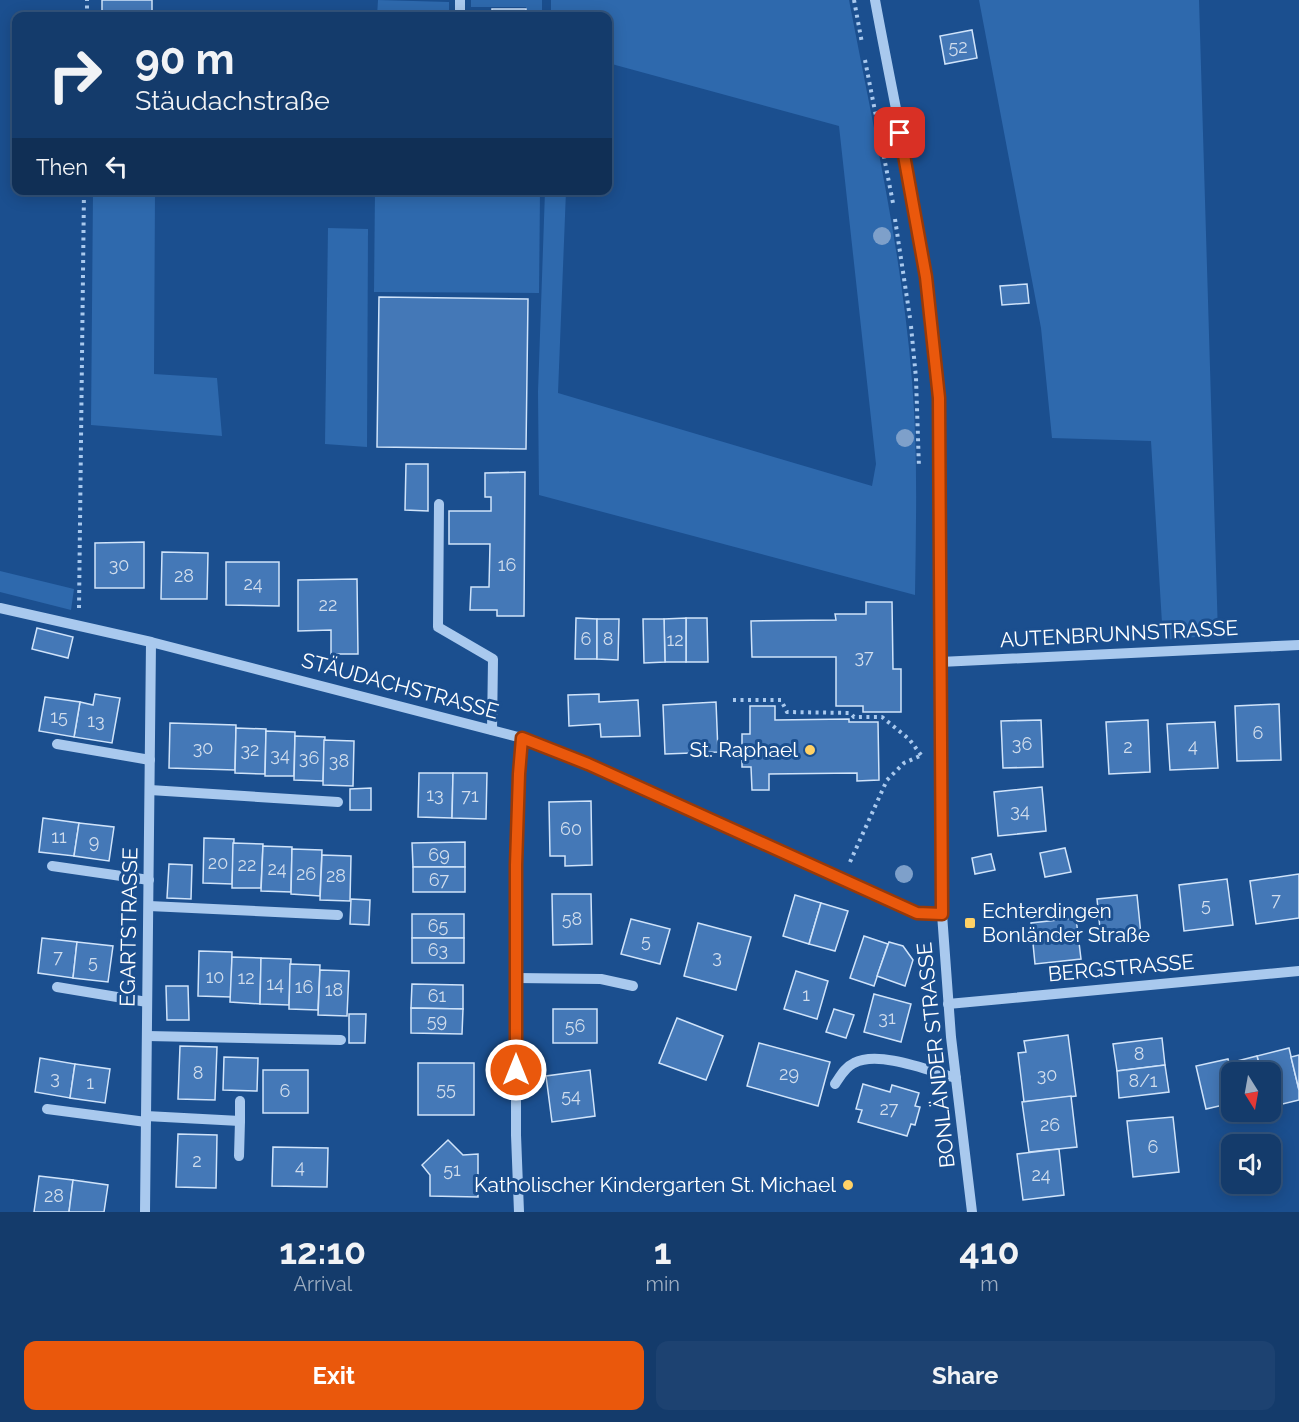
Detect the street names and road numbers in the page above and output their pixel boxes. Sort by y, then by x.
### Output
street label: AUTENBRUNNSTRASSE [999,615,1239,652]
street label: STÄUDACHSTRASSE [299,647,501,724]
street label: EGARTSTRASSE [115,847,142,1007]
street label: BONLÄNDER STRASSE [911,941,960,1169]
street label: BERGSTRASSE [1047,949,1195,986]

